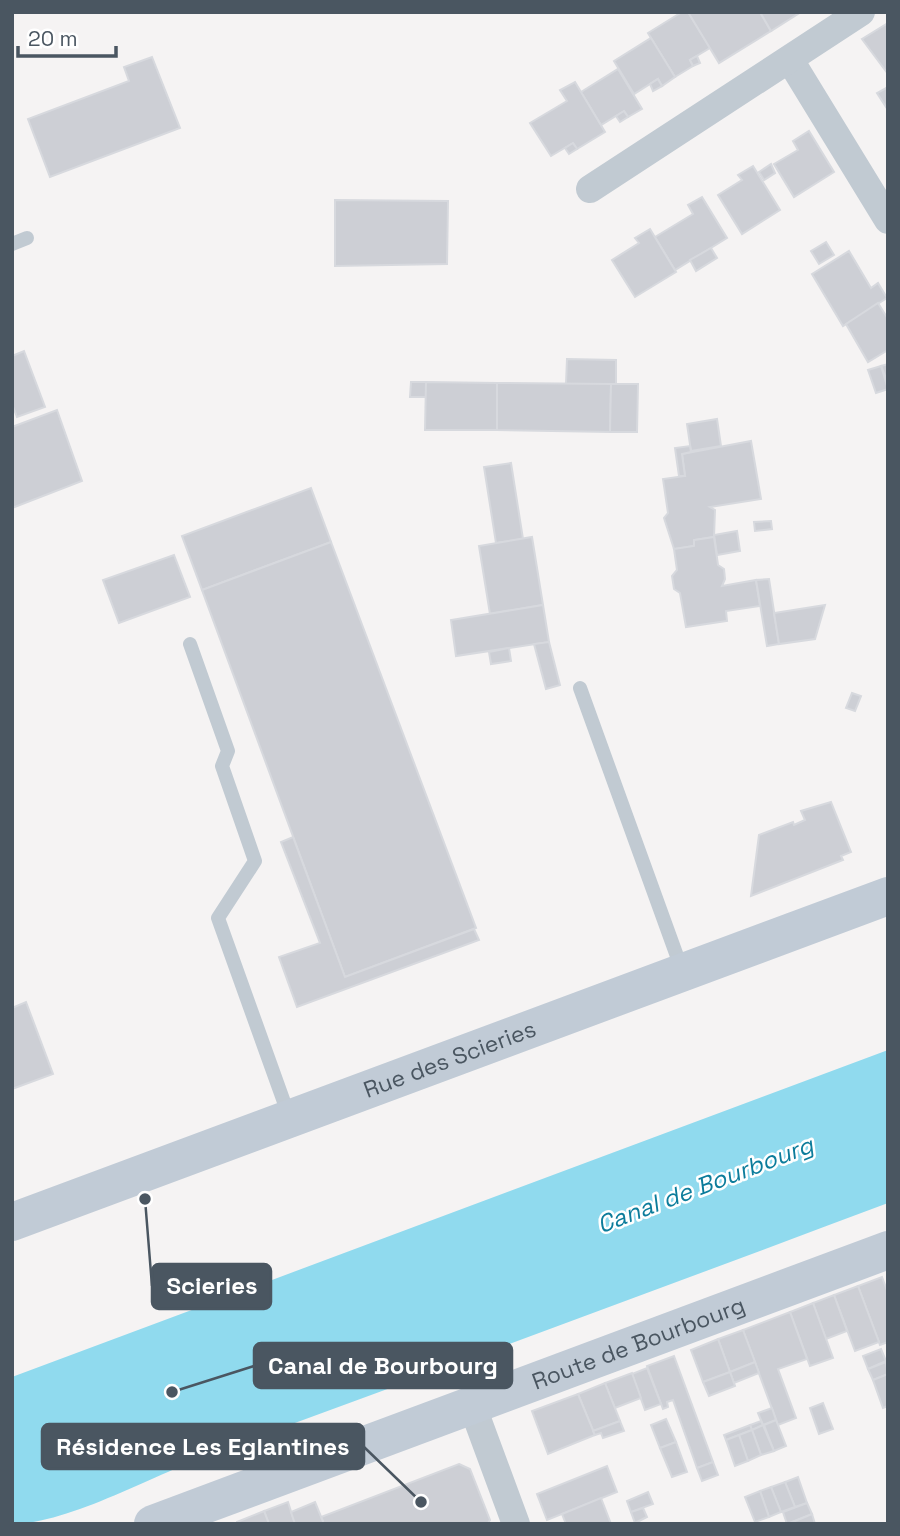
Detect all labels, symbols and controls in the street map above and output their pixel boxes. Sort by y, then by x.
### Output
scale bar [18,14,116,58]
text: 20 m [28,25,78,52]
street label: Rue des Scieries [359,1013,540,1105]
water label: Canal de Bourbourg [592,1128,819,1240]
callout: Scieries [152,1264,271,1309]
text: Scieries [166,1270,258,1301]
street label: Route de Bourbourg [528,1290,749,1396]
callout: Canal de Bourbourg [254,1343,512,1388]
text: Canal de Bourbourg [268,1350,498,1381]
callout: Résidence Les Eglantines [42,1424,364,1469]
text: Résidence Les Eglantines [56,1431,350,1462]

